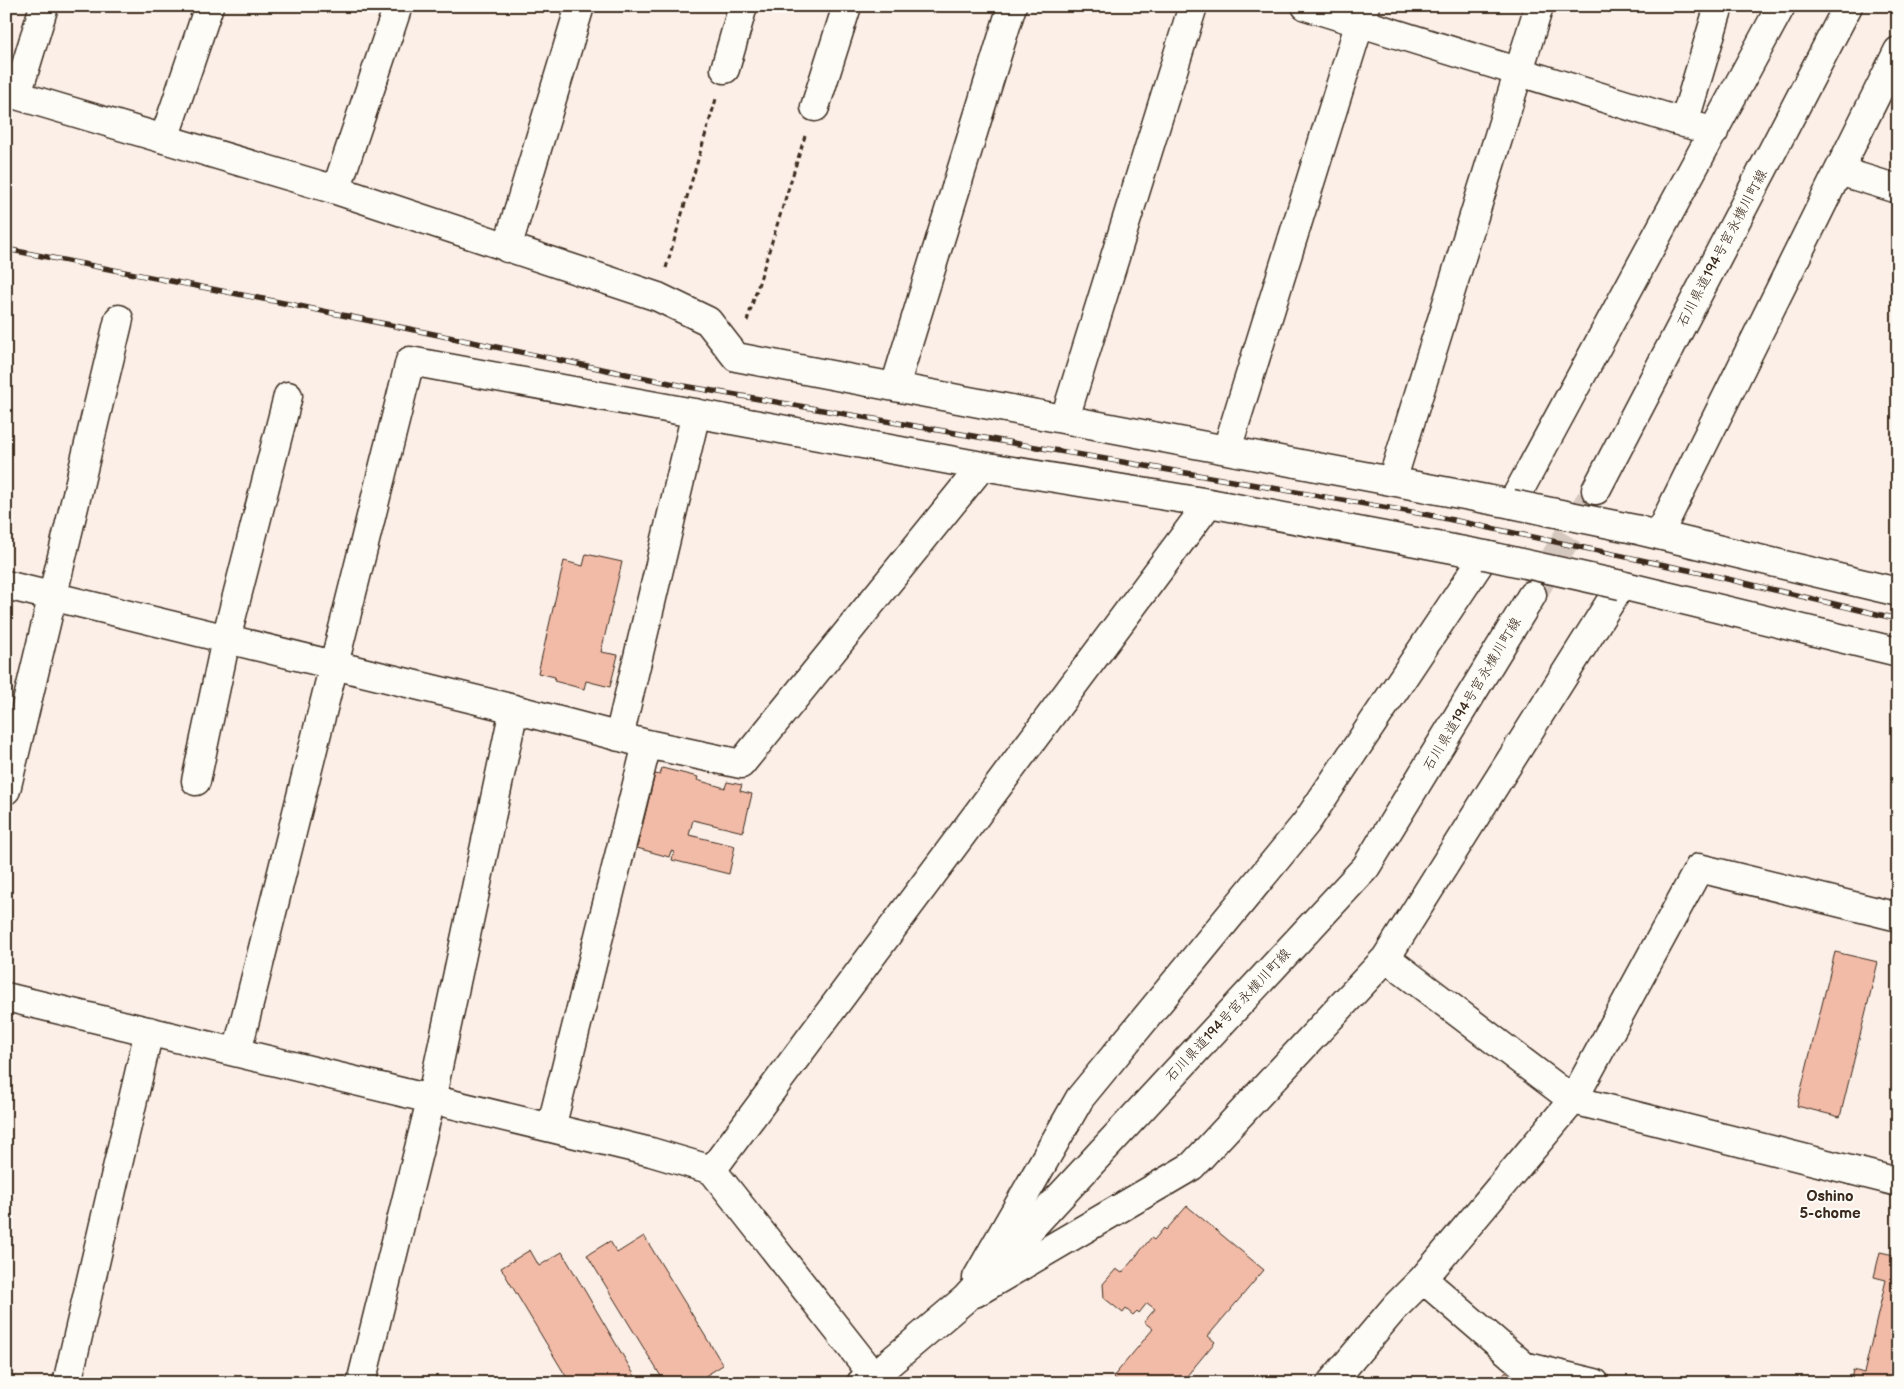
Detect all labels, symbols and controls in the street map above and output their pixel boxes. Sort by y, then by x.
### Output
street label: 石川県道194号宮永横川町線 [1673,166,1771,330]
street label: 石川県道194号宮永横川町線 [1419,614,1525,774]
street label: 石川県道194号宮永横川町線 [1162,945,1294,1085]
district label: Oshino 5-chome [1799,1187,1861,1223]

